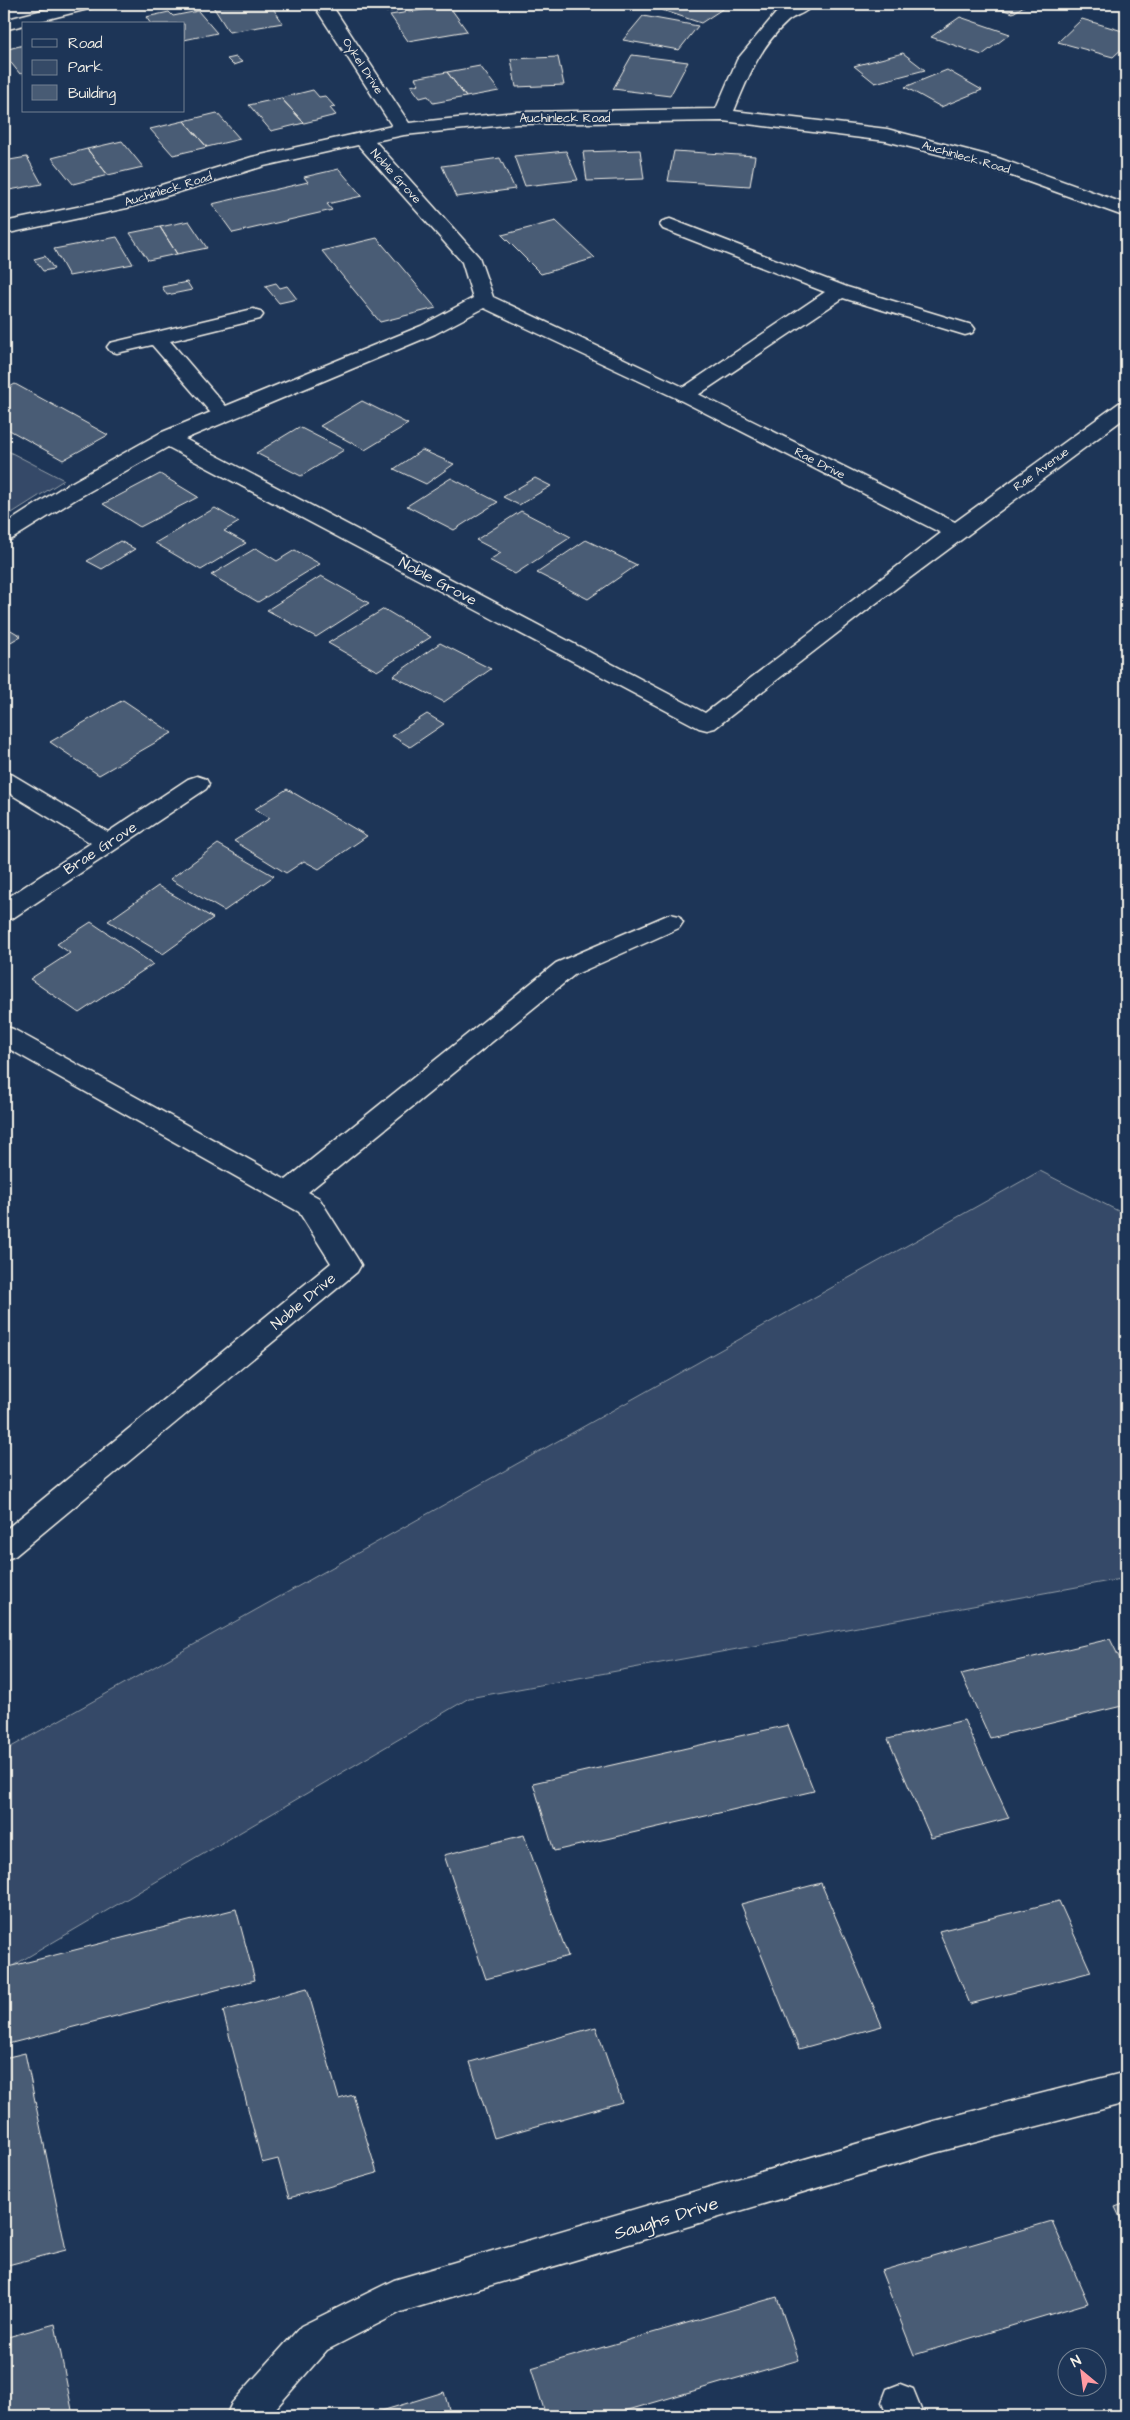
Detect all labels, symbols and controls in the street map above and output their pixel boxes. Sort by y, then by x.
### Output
legend [22,22,185,112]
text: Road [68,33,103,54]
street label: Oykel Drive [337,35,387,99]
text: Park [68,57,103,78]
text: Building [68,83,116,105]
street label: Auchinleck Road [520,110,610,127]
street label: Auchinleck Road [920,137,1012,178]
street label: Noble Grove [366,145,425,208]
street label: Auchinleck Road [122,168,214,211]
street label: Rae Drive [791,443,849,484]
street label: Rae Avenue [1010,443,1073,495]
street label: Noble Grove [395,552,481,611]
street label: Brae Grove [59,817,141,880]
street label: Noble Drive [266,1268,340,1335]
street label: Saughs Drive [611,2191,722,2247]
north arrow [1058,2348,1108,2398]
text: N [1067,2351,1085,2372]

